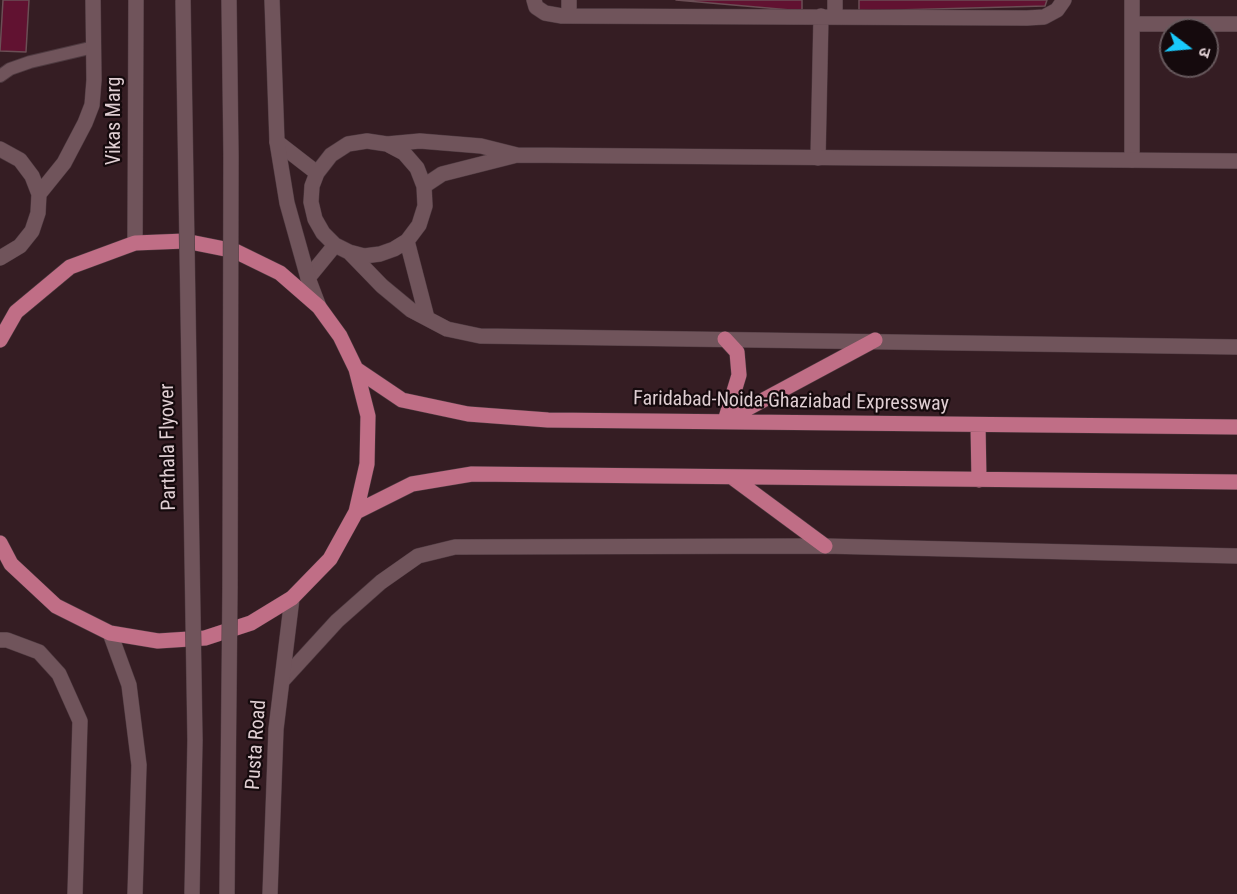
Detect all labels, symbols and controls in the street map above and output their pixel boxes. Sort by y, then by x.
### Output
north arrow [1159,18,1219,78]
text: उ [1194,45,1215,60]
street label: Vikas Marg [103,77,127,165]
street label: Parthala Flyover [156,383,182,511]
street label: Faridabad-Noida-Ghaziabad Expressway [633,387,949,417]
street label: Pusta Road [242,699,272,791]

